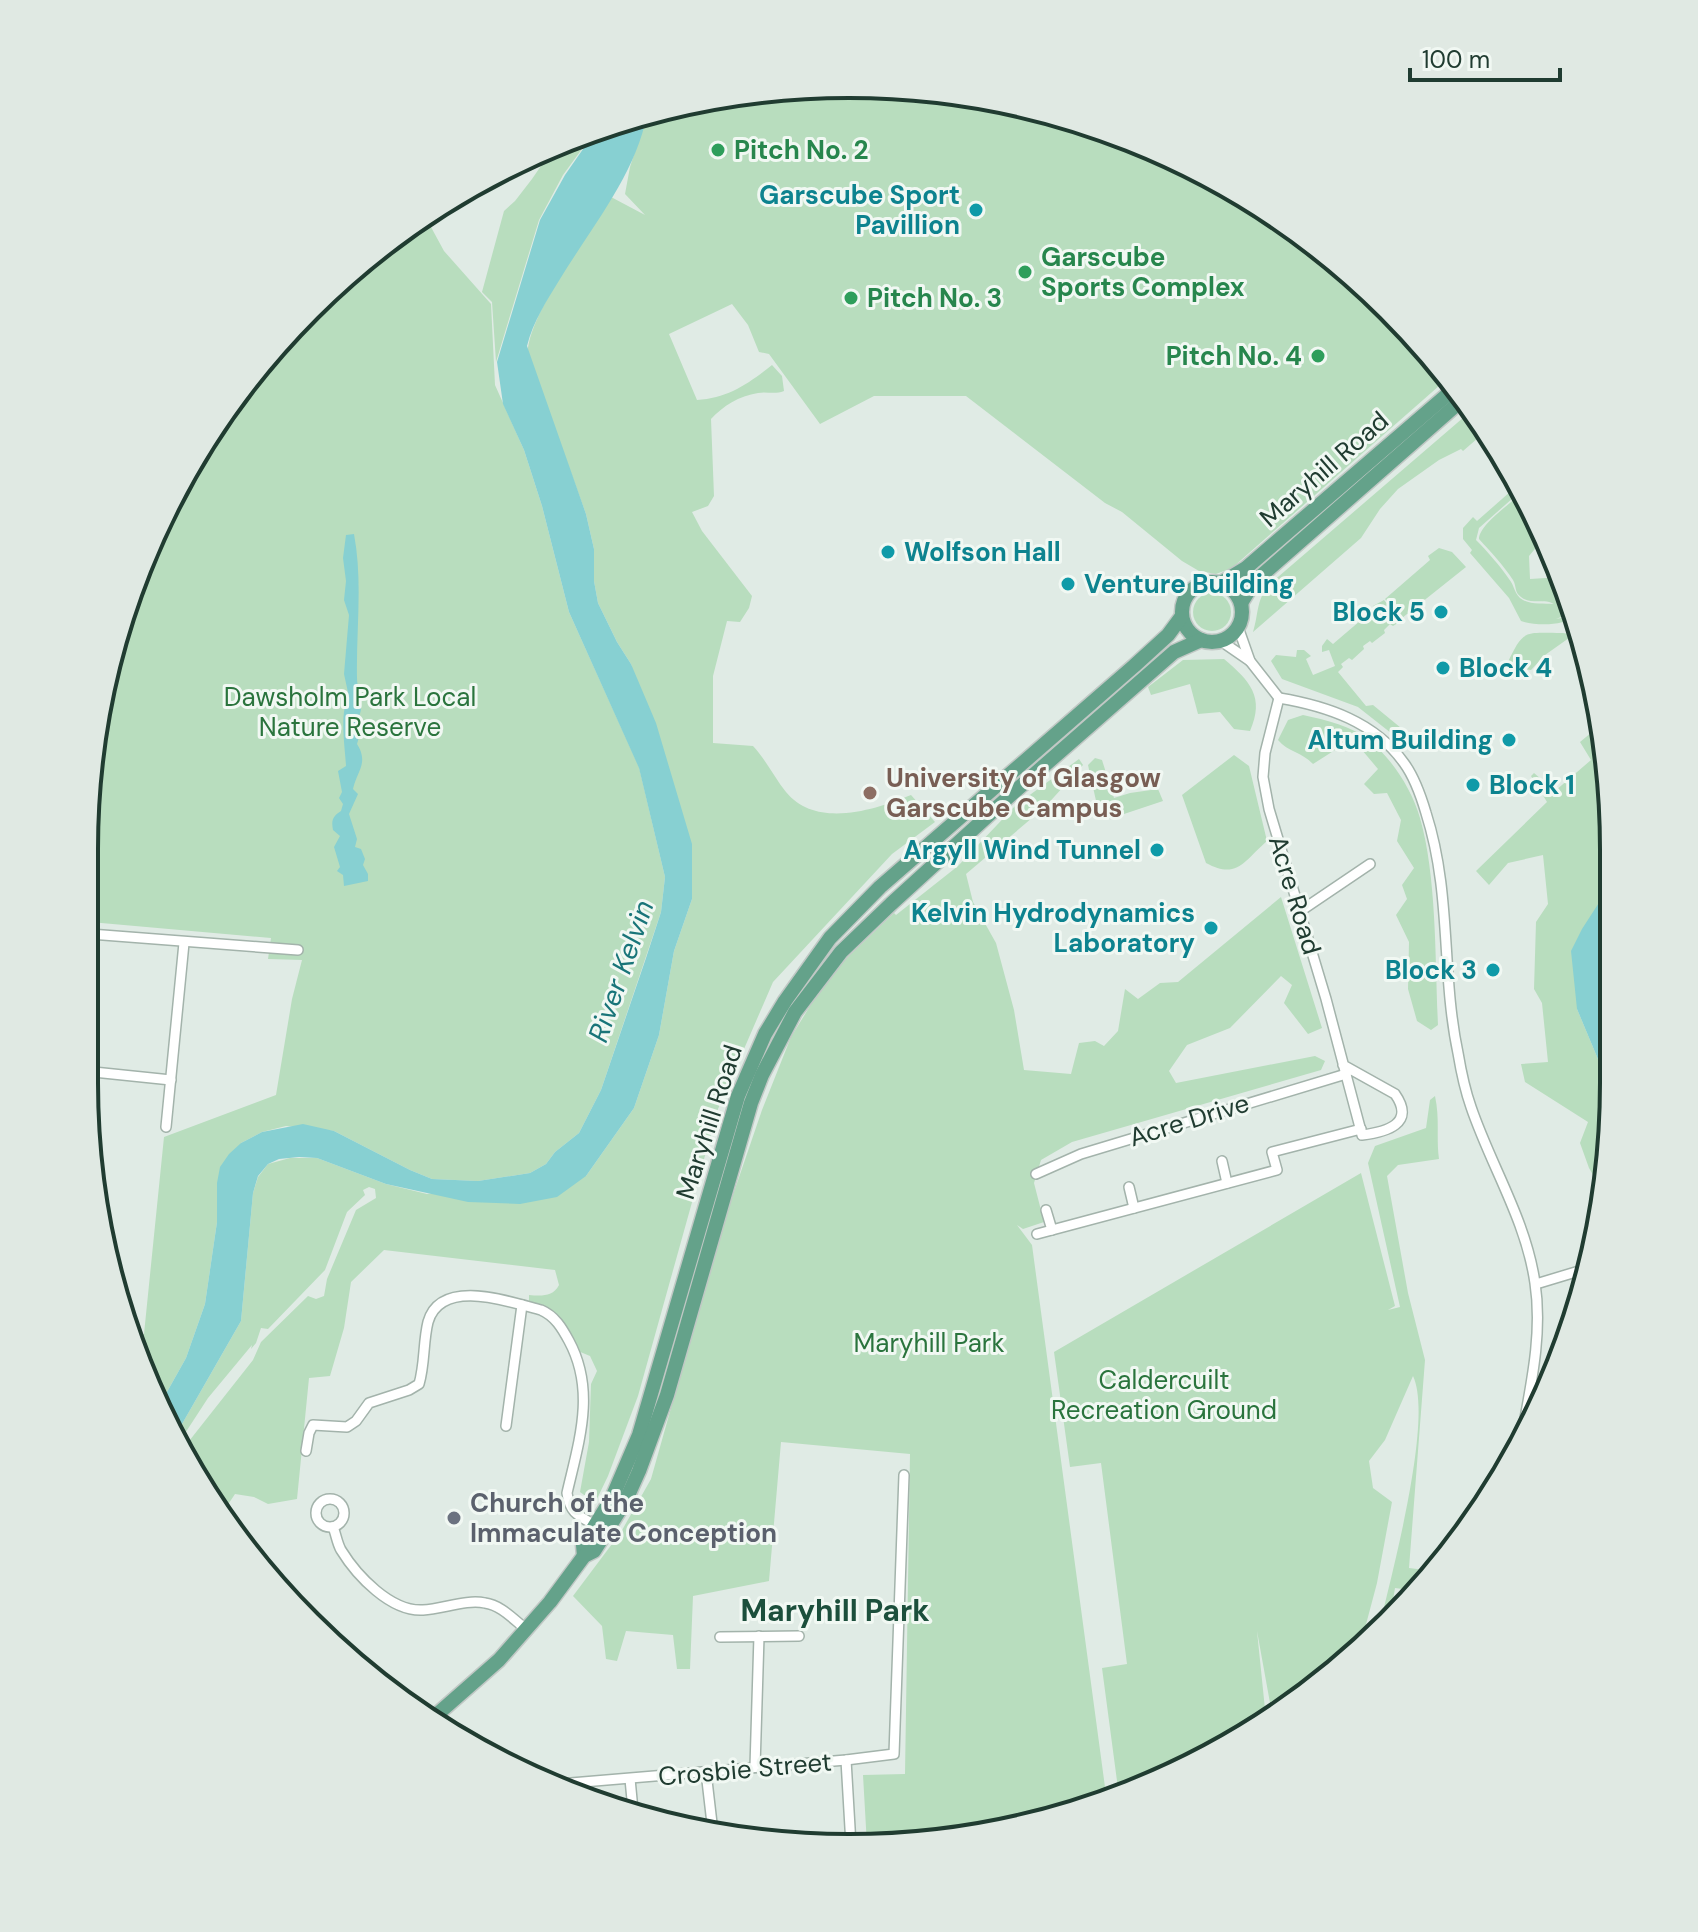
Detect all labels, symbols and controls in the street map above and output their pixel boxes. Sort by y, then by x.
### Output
scale bar [1410,32,1560,82]
text: 100 m [1422,44,1490,75]
place label: Pitch No. 2 [734,133,868,167]
marker: Pitch No. 2 [709,141,727,159]
place label: Garscube Sport Pavillion [759,178,960,242]
marker: Garscube Sport Pavillion [967,201,985,219]
place label: Garscube Sports Complex [1041,240,1245,304]
marker: Garscube Sports Complex [1016,263,1034,281]
place label: Pitch No. 3 [867,281,1002,315]
marker: Pitch No. 3 [842,289,860,307]
place label: Pitch No. 4 [1166,339,1302,373]
marker: Pitch No. 4 [1309,347,1327,365]
street label: Maryhill Road [1252,404,1396,534]
place label: Wolfson Hall [904,535,1061,569]
marker: Wolfson Hall [879,543,897,561]
place label: Venture Building [1084,567,1294,601]
marker: Venture Building [1059,575,1077,593]
place label: Block 5 [1333,595,1425,629]
marker: Block 5 [1432,603,1450,621]
place label: Block 4 [1459,651,1552,685]
marker: Block 4 [1434,659,1452,677]
park label: Dawsholm Park Local Nature Reserve [224,680,476,744]
place label: Altum Building [1307,723,1493,757]
marker: Altum Building [1500,731,1518,749]
place label: University of Glasgow Garscube Campus [886,761,1161,825]
place label: Block 1 [1489,768,1575,802]
marker: Block 1 [1464,776,1482,794]
marker: University of Glasgow Garscube Campus [861,784,879,802]
street label: Acre Road [1261,831,1329,959]
place label: Argyll Wind Tunnel [903,833,1141,867]
marker: Argyll Wind Tunnel [1148,841,1166,859]
water label: River Kelvin [579,895,663,1047]
place label: Kelvin Hydrodynamics Laboratory [911,896,1195,960]
marker: Kelvin Hydrodynamics Laboratory [1202,919,1220,937]
place label: Block 3 [1385,953,1477,987]
marker: Block 3 [1484,961,1502,979]
street label: Maryhill Road [668,1041,750,1203]
street label: Acre Drive [1125,1086,1253,1154]
park label: Maryhill Park [853,1326,1005,1360]
park label: Caldercuilt Recreation Ground [1051,1363,1277,1427]
place label: Church of the Immaculate Conception [470,1486,777,1550]
marker: Church of the Immaculate Conception [445,1509,463,1527]
district label: Maryhill Park [740,1591,930,1630]
street label: Crosbie Street [657,1744,833,1794]

